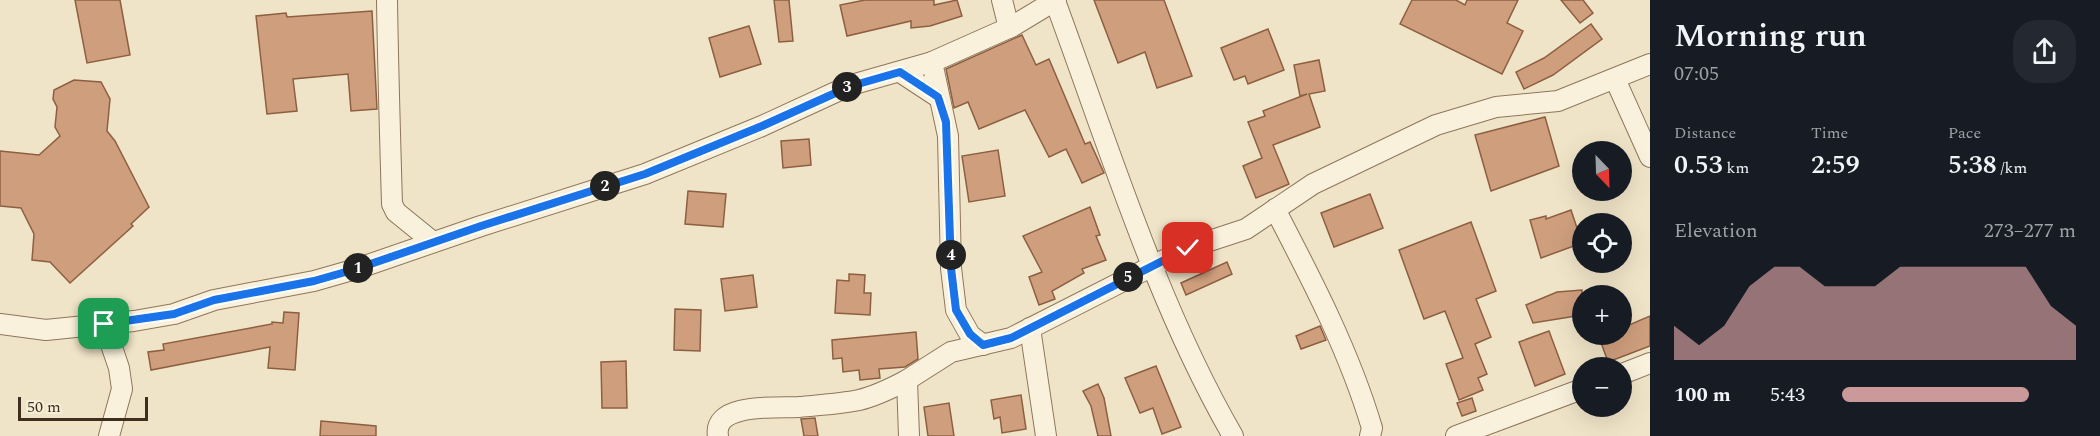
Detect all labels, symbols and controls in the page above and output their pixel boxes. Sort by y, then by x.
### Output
text: Morning run [1674,11,1867,61]
button: share [2013,20,2076,83]
text: 07:05 [1674,59,1719,89]
pin: 3 [832,72,862,102]
text: 3 [843,75,851,99]
text: Distance [1674,121,1736,145]
text: Time [1811,121,1848,145]
text: Pace [1948,121,1981,145]
north arrow [1572,141,1632,201]
map controls [1572,141,1632,417]
text: 0.53 [1674,145,1723,185]
text: 2:59 [1811,145,1860,185]
text: 5:38 [1948,145,1997,185]
text: km [1723,156,1749,180]
text: /km [1997,156,2027,180]
pin: 2 [590,171,620,201]
text: 2 [601,174,609,198]
button: locate [1572,213,1632,273]
text: Elevation [1674,216,1758,246]
text: 273–277 m [1984,216,2076,246]
pin [1162,222,1213,273]
icon: check [1171,231,1204,264]
pin: 4 [936,240,966,270]
text: 4 [947,243,955,267]
pin: 1 [343,253,373,283]
text: 1 [354,256,362,280]
pin: 5 [1113,262,1143,292]
text: 5 [1124,265,1132,289]
button: + [1572,285,1632,345]
pin [78,298,129,349]
icon: arrive [87,307,120,340]
button: − [1572,357,1632,417]
text: 100 m [1674,380,1731,410]
text: 5:43 [1770,380,1805,410]
scale bar [18,394,148,422]
text: 50 m [27,395,61,419]

